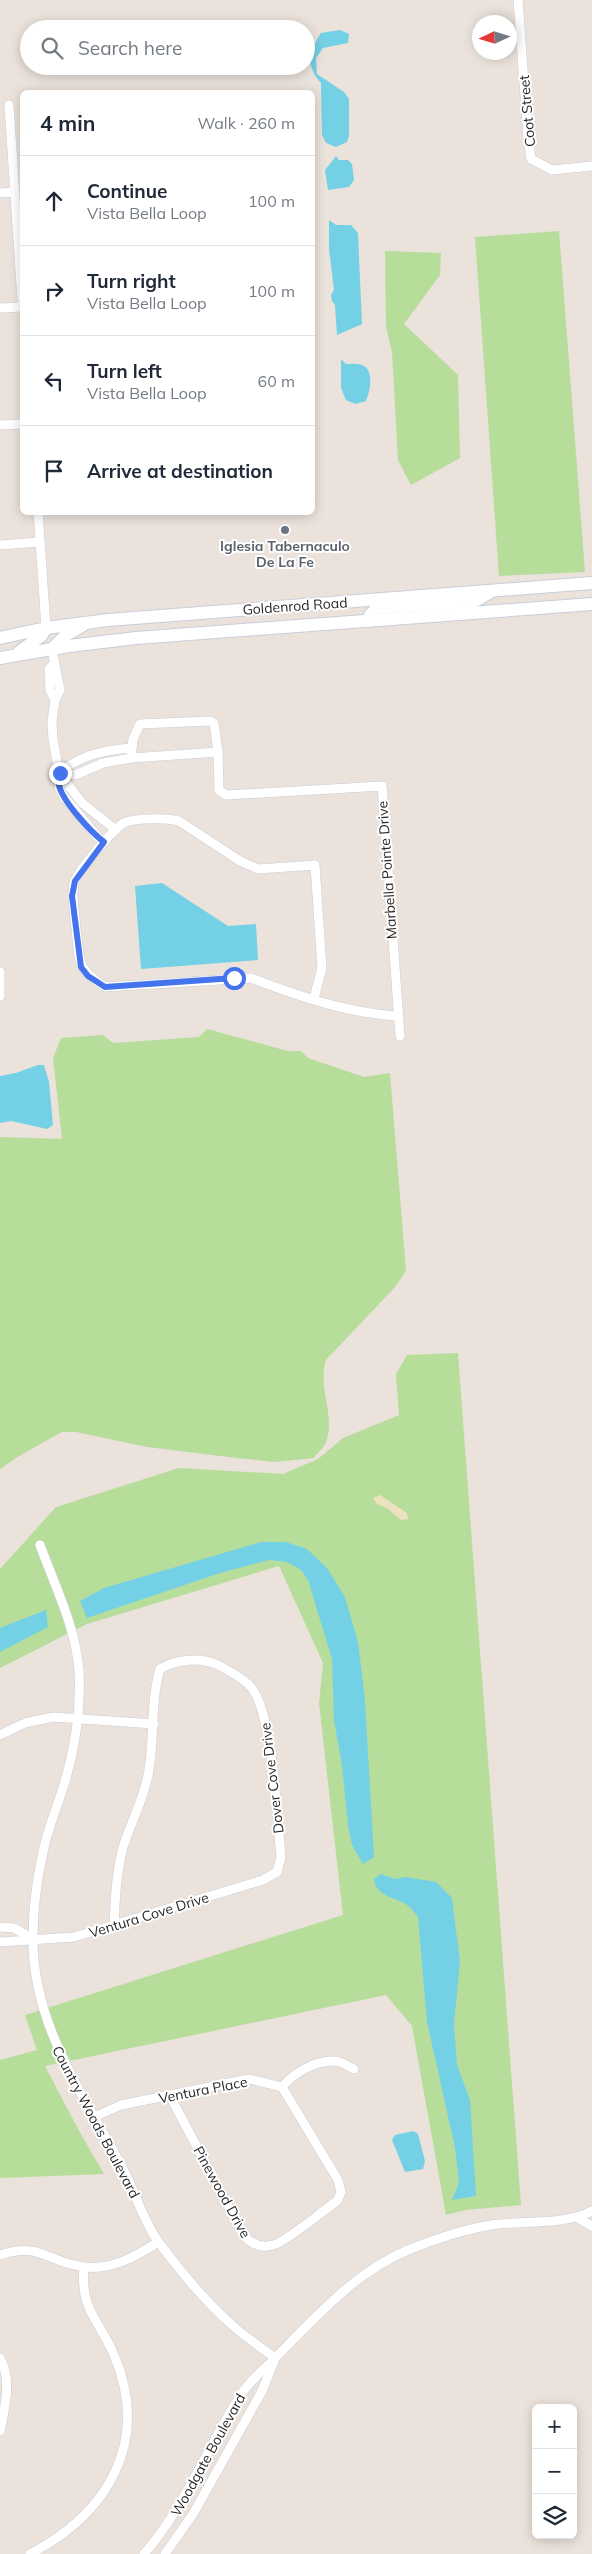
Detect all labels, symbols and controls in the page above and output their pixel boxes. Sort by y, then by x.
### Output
north arrow [472,15,517,60]
search box [20,20,315,75]
icon: search [38,34,66,62]
text: Search here [78,36,182,60]
street label: Coot Street [515,74,539,148]
text: 4 min [40,110,95,136]
text: Walk · 260 m [197,113,295,133]
text: Continue [87,179,167,203]
icon: ahead [40,187,68,215]
text: 100 m [248,191,295,211]
text: Vista Bella Loop [87,203,207,223]
text: Turn right [87,269,176,293]
icon: right [40,277,68,305]
text: 100 m [248,281,295,301]
text: Vista Bella Loop [87,293,207,313]
text: Turn left [87,359,162,383]
icon: left [40,367,68,395]
text: 60 m [258,371,295,391]
text: Vista Bella Loop [87,383,207,403]
icon: arrive [40,457,68,485]
text: Arrive at destination [87,459,273,483]
marker: Iglesia Tabernaculo De La Fe [279,524,291,536]
place label: Iglesia Tabernaculo De La Fe [220,537,350,571]
street label: Goldenrod Road [242,593,348,619]
route end [49,762,72,785]
street label: Marbella Pointe Drive [373,800,401,940]
route start [223,967,246,990]
street label: Dover Cove Drive [256,1722,288,1834]
street label: Ventura Cove Drive [87,1888,211,1942]
street label: Country Woods Boulevard [48,2043,144,2201]
street label: Ventura Place [157,2073,249,2107]
street label: Pinewood Drive [189,2143,255,2241]
street label: Woodgate Boulevard [167,2390,249,2520]
map controls [532,2404,577,2539]
button: + [532,2404,577,2449]
button: − [532,2449,577,2494]
button: layers [532,2494,577,2539]

